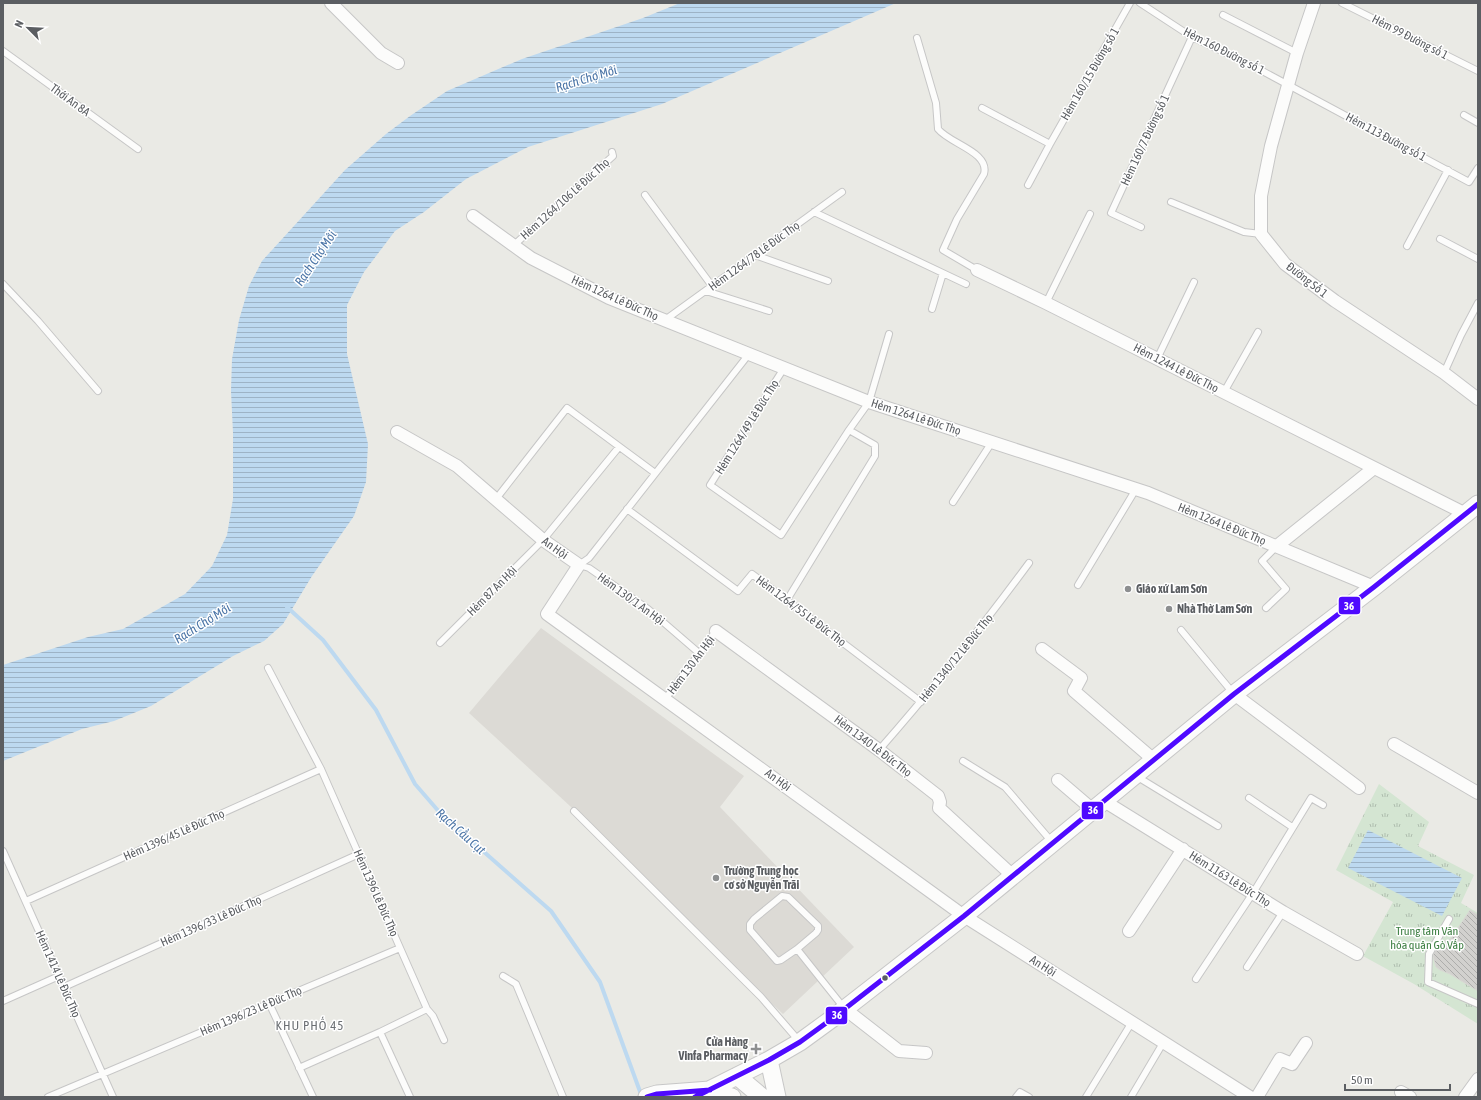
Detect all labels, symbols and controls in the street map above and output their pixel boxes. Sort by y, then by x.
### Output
north arrow [8,8,48,48]
street label: Hẻm 99 Đường số 1 [1370,12,1451,62]
text: N [12,19,26,29]
street label: Hẻm 160/15 Đường số 1 [1058,25,1122,123]
street label: Hẻm 160 Đường số 1 [1181,25,1267,78]
water label: Rạch Chợ Mới [554,62,619,95]
street label: Thới An 8A [47,81,93,119]
street label: Hẻm 160/7 Đường số 1 [1118,92,1172,188]
street label: Hẻm 113 Đường số 1 [1343,110,1429,164]
street label: Hẻm 1264/106 Lê Đức Thọ [518,155,613,243]
street label: Hẻm 1264/78 Lê Đức Thọ [706,218,803,294]
water label: Rạch Chợ Mới [291,228,339,289]
street label: Đường Số 1 [1283,259,1331,301]
street label: Hẻm 1264 Lê Đức Thọ [569,273,661,324]
street label: Hẻm 1244 Lê Đức Thọ [1131,340,1221,396]
street label: Hẻm 1264/49 Lê Đức Thọ [712,377,782,477]
street label: Hẻm 1264 Lê Đức Thọ [869,396,963,438]
street label: Hẻm 1264 Lê Đức Thọ [1176,500,1268,548]
street label: An Hội [539,534,571,562]
street label: Hẻm 87 An Hội [464,563,520,619]
street label: Hẻm 130/1 An Hội [595,570,667,628]
street label: Hẻm 1264/55 Lê Đức Thọ [753,573,849,650]
place label: Giáo xứ Lam Sơn [1136,582,1207,596]
marker: Giáo xứ Lam Sơn [1123,584,1133,594]
line badge: 36 [1338,596,1361,615]
water label: Rạch Chợ Mới [171,600,233,647]
text: 36 [1344,600,1354,612]
place label: Nhà Thờ Lam Sơn [1177,602,1252,616]
marker: Nhà Thờ Lam Sơn [1164,604,1174,614]
street label: Hẻm 1340/12 Lê Đức Thọ [916,611,996,705]
street label: Hẻm 130 An Hội [664,633,718,697]
street label: Hẻm 1340 Lê Đức Thọ [831,712,915,780]
street label: An Hội [762,766,794,794]
line badge: 36 [1081,801,1104,820]
text: 36 [1088,804,1098,816]
water label: Rạch Cầu Cụt [433,805,489,858]
street label: Hẻm 1396/45 Lê Đức Thọ [121,806,227,864]
street label: Hẻm 1396 Lê Đức Thọ [351,847,402,939]
street label: Hẻm 1163 Lê Đức Thọ [1187,848,1274,910]
place label: Trường Trung học cơ sở Nguyễn Trãi [724,864,799,892]
marker: Trường Trung học cơ sở Nguyễn Trãi [711,873,721,883]
street label: Hẻm 1396/33 Lê Đức Thọ [158,892,264,950]
park label: Trung tâm Văn hóa quận Gò Vấp [1390,924,1464,952]
street label: Hẻm 1414 Lê Đức Thọ [33,928,84,1020]
street label: An Hội [1027,952,1059,980]
unlabelled marker [880,973,890,983]
street label: Hẻm 1396/23 Lê Đức Thọ [198,983,304,1039]
line badge: 36 [825,1006,848,1025]
text: 36 [832,1009,842,1021]
district label: KHU PHỐ 45 [276,1016,344,1033]
place label: Cửa Hàng Vinfa Pharmacy [678,1035,749,1063]
marker: Cửa Hàng Vinfa Pharmacy [751,1044,761,1054]
scale bar [1345,1066,1450,1092]
text: 50 m [1351,1073,1373,1087]

